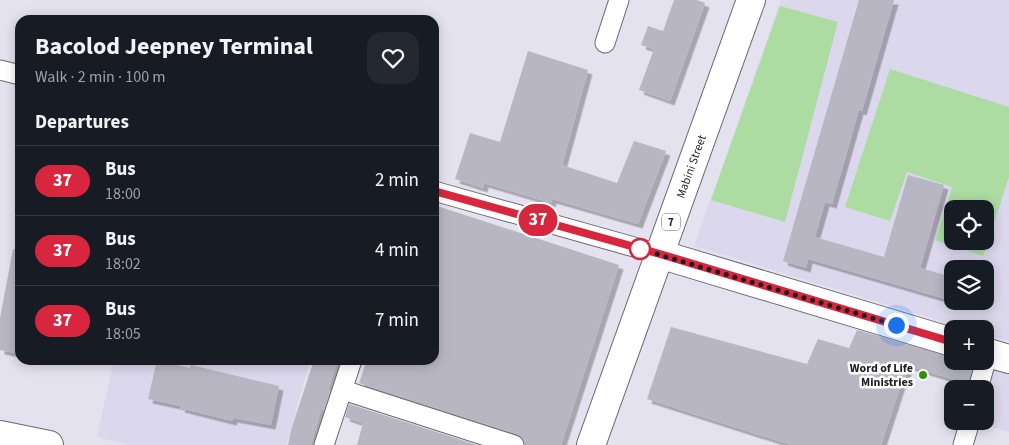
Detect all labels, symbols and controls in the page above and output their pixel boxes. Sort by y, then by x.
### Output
text: Bacolod Jeepney Terminal [35,29,313,64]
button: heart [367,32,419,84]
text: Walk · 2 min · 100 m [35,66,166,88]
text: Departures [35,109,129,136]
street label: Mabini Street [672,132,711,201]
text: Bus [105,156,136,183]
text: 2 min [375,167,419,194]
text: 37 [53,168,72,193]
text: 18:00 [105,183,141,205]
map controls [944,200,994,430]
button: locate [944,200,994,250]
line badge: 37 [516,204,560,236]
text: 37 [528,207,548,232]
road number: 7 [662,213,680,230]
text: Bus [105,226,136,253]
text: 4 min [375,237,419,264]
text: 37 [53,238,72,263]
unlabelled marker [629,238,651,260]
text: 18:02 [105,253,141,275]
button: layers [944,260,994,310]
text: Bus [105,296,136,323]
text: 7 min [375,307,419,334]
text: 37 [53,308,72,333]
your location [884,313,909,338]
button: + [944,320,994,370]
text: 18:05 [105,323,141,345]
place label: Word of Life Ministries [850,360,913,391]
marker: Word of Life Ministries [917,369,929,381]
button: − [944,380,994,430]

